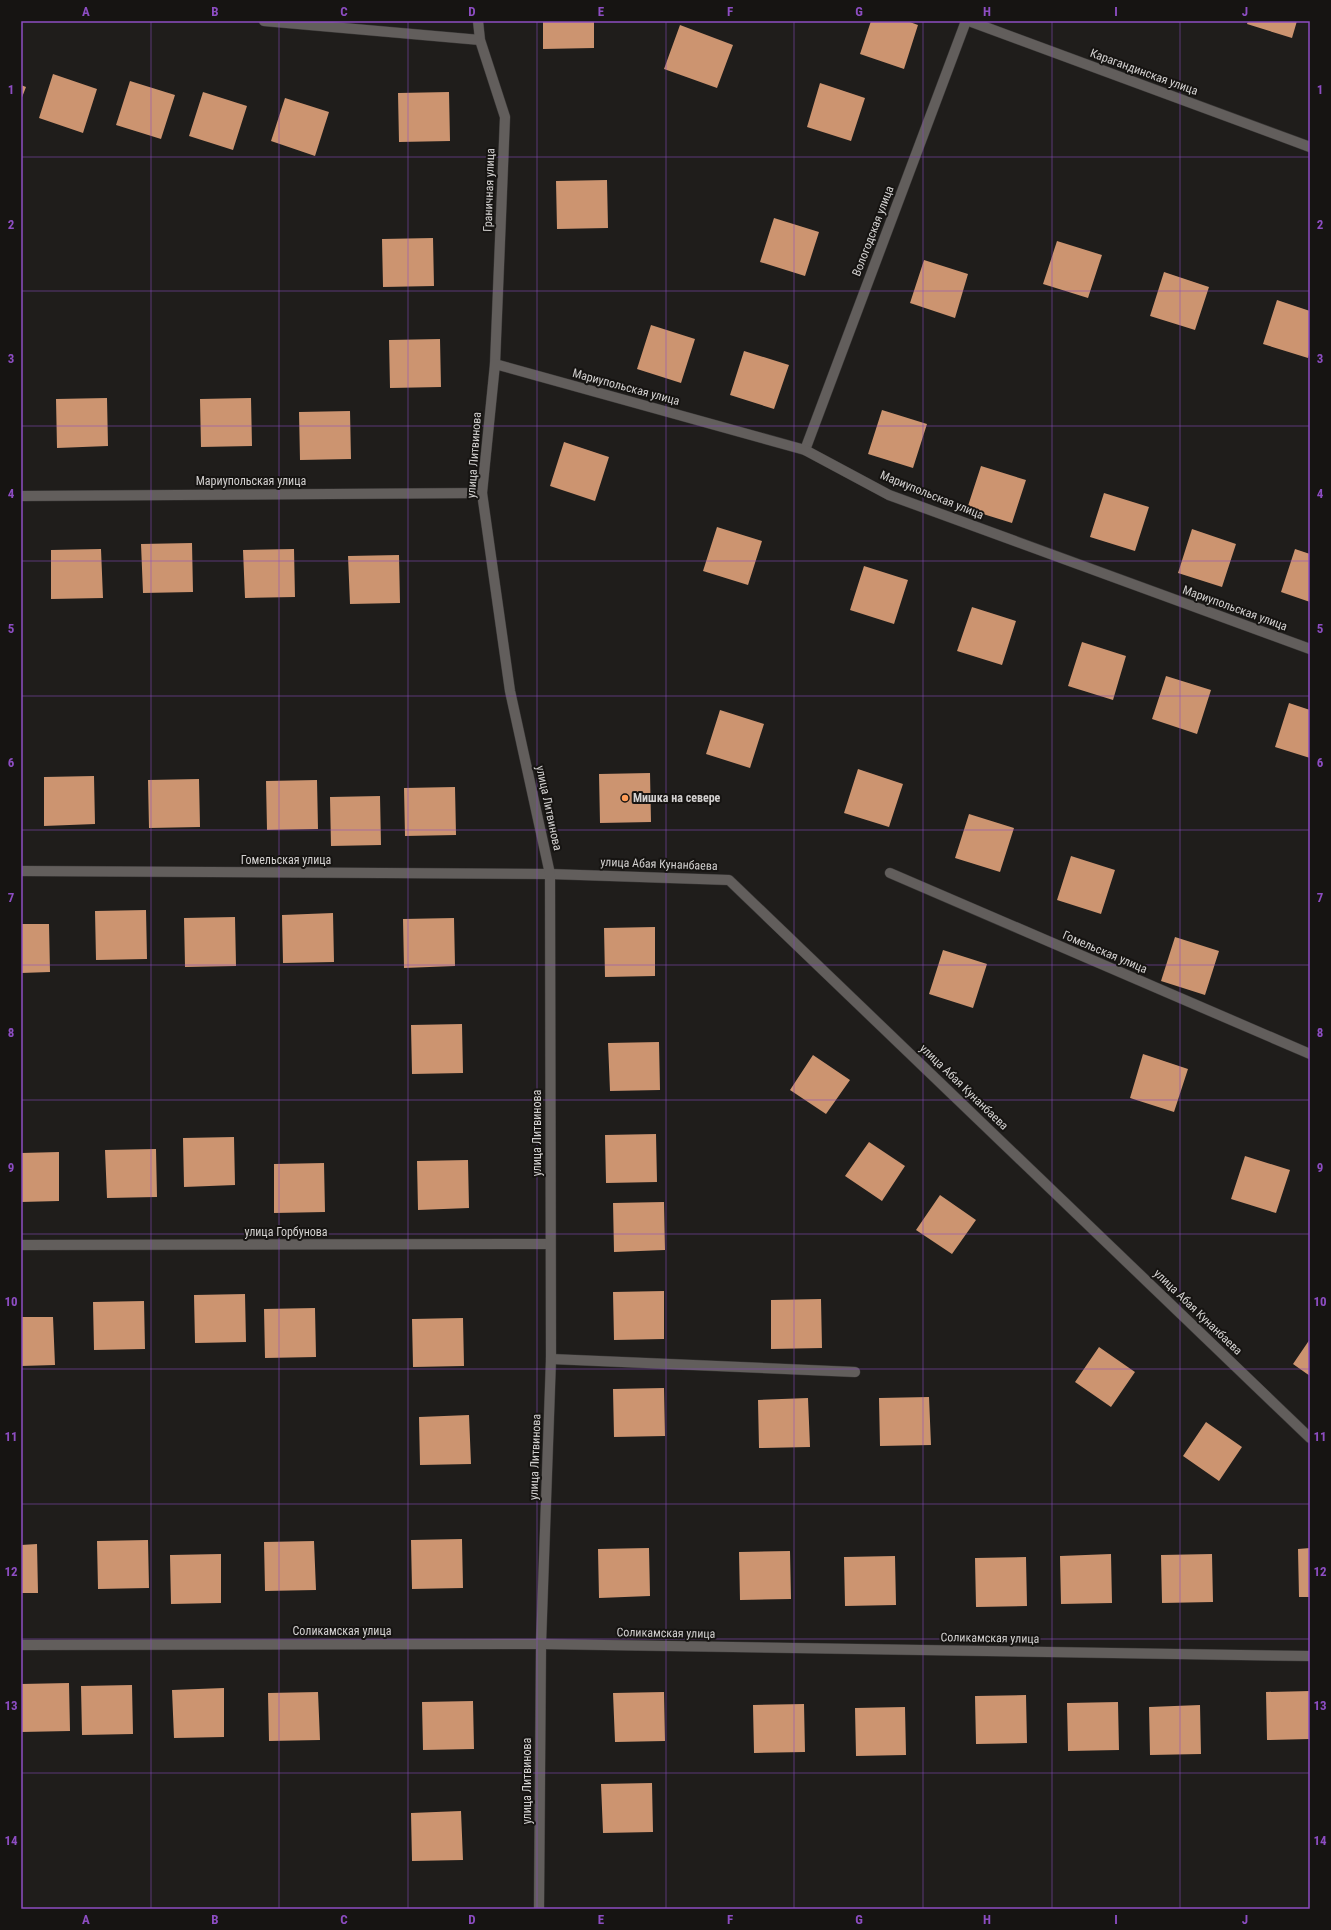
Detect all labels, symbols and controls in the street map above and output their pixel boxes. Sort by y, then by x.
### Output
text: A [82,4,90,19]
text: B [211,4,219,19]
text: C [340,4,348,19]
text: D [468,4,476,19]
text: E [598,4,605,19]
text: F [727,4,733,19]
text: G [855,4,863,19]
text: H [983,4,991,19]
text: I [1114,4,1118,19]
text: J [1242,4,1248,19]
street label: Карагандинская улица [1088,46,1200,98]
text: 1 [8,82,14,97]
text: 1 [1317,82,1323,97]
street label: Граничная улица [481,148,497,232]
street label: Вологодская улица [849,184,897,278]
text: 2 [8,217,15,232]
text: 2 [1317,217,1324,232]
text: 3 [8,351,14,366]
text: 3 [1317,351,1323,366]
street label: Мариупольская улица [571,366,681,408]
street label: улица Литвинова [464,411,484,499]
street label: Мариупольская улица [878,468,986,522]
street label: Мариупольская улица [196,474,306,488]
text: 4 [8,486,15,501]
text: 4 [1317,486,1324,501]
street label: Мариупольская улица [1181,583,1289,634]
text: 5 [8,621,15,636]
text: 5 [1317,621,1324,636]
text: 6 [8,755,15,770]
text: 6 [1317,755,1324,770]
street label: улица Литвинова [533,764,565,852]
place label: Мишка на севере [633,791,721,805]
marker: Мишка на севере [620,793,630,803]
street label: Гомельская улица [241,853,332,867]
street label: улица Абая Кунанбаева [600,855,718,873]
text: 7 [8,890,15,905]
text: 7 [1317,890,1324,905]
street label: Гомельская улица [1061,928,1150,976]
text: 8 [8,1025,14,1040]
text: 8 [1317,1025,1323,1040]
street label: улица Абая Кунанбаева [917,1041,1011,1133]
street label: улица Литвинова [530,1090,544,1176]
text: 9 [8,1160,14,1175]
text: 9 [1317,1160,1323,1175]
street label: улица Горбунова [244,1225,328,1239]
street label: улица Абая Кунанбаева [1151,1266,1245,1358]
text: 10 [4,1294,18,1309]
text: 10 [1313,1294,1327,1309]
street label: улица Литвинова [526,1413,544,1500]
text: 11 [4,1429,18,1444]
text: 11 [1313,1429,1327,1444]
text: 12 [4,1564,18,1579]
text: 12 [1313,1564,1327,1579]
street label: Соликамская улица [293,1624,392,1638]
street label: Соликамская улица [616,1625,716,1641]
street label: Соликамская улица [940,1630,1040,1646]
text: 13 [4,1698,18,1713]
text: 13 [1313,1698,1327,1713]
street label: улица Литвинова [520,1738,534,1824]
text: 14 [4,1833,18,1848]
text: 14 [1313,1833,1327,1848]
text: A [82,1912,90,1927]
text: B [211,1912,219,1927]
text: C [340,1912,348,1927]
text: D [468,1912,476,1927]
text: E [598,1912,605,1927]
text: F [727,1912,733,1927]
text: G [855,1912,863,1927]
text: H [983,1912,991,1927]
text: I [1114,1912,1118,1927]
text: J [1242,1912,1248,1927]

